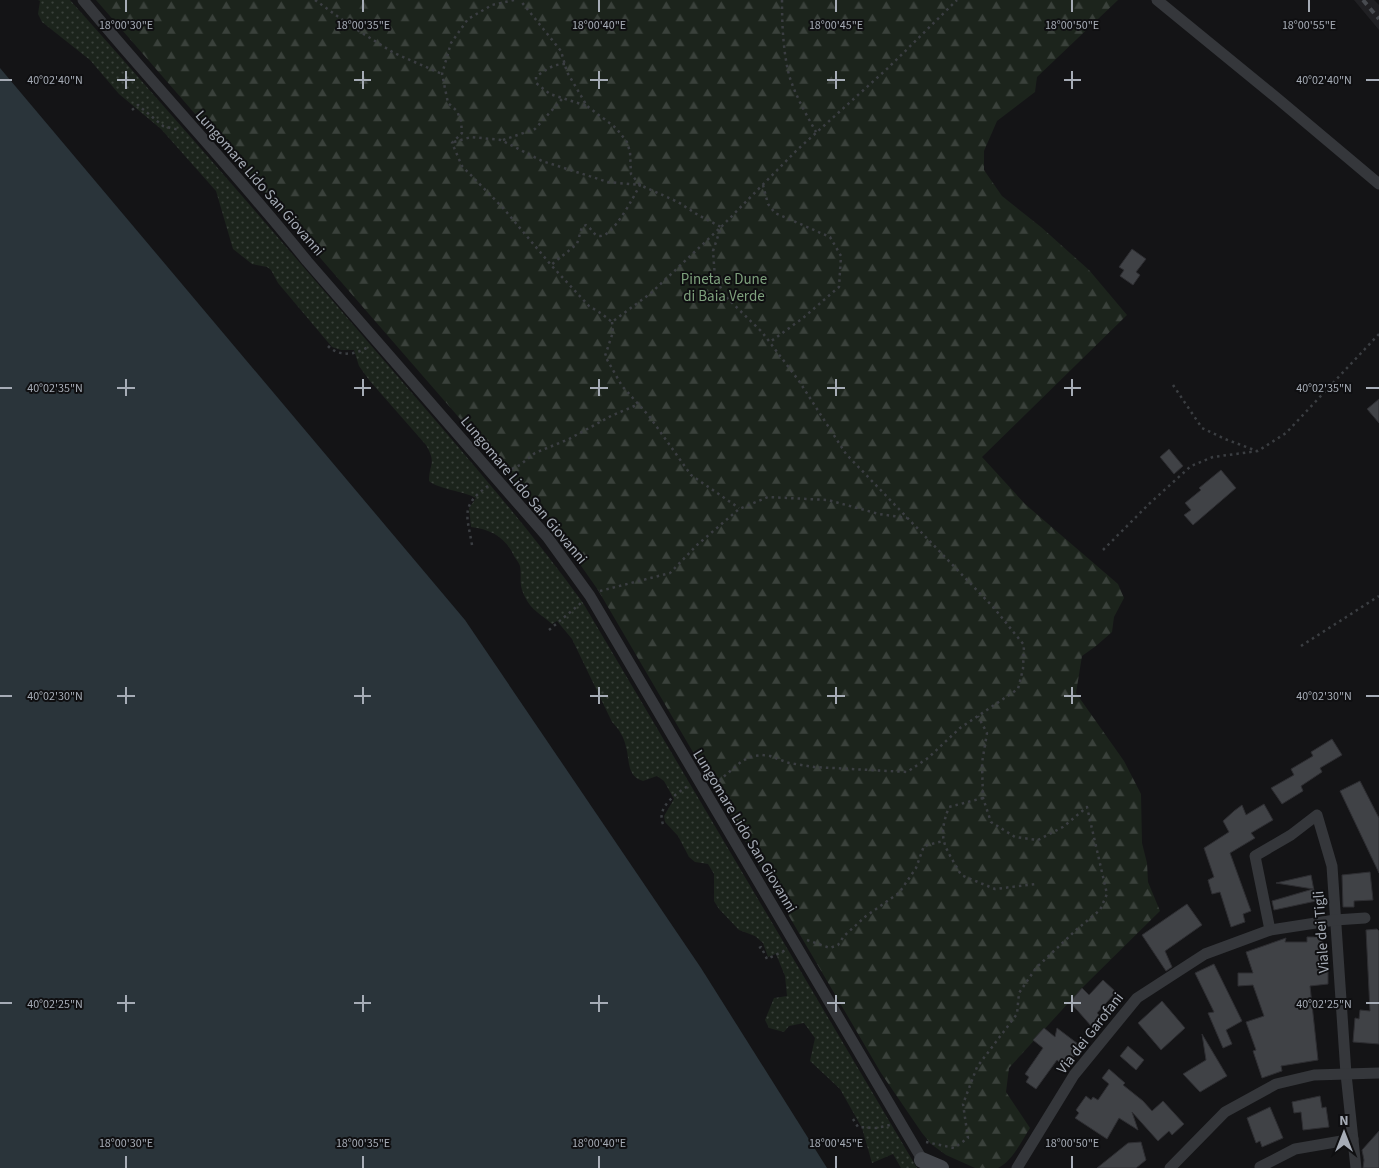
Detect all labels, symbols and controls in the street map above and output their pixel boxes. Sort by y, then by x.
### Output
text: 18°00'30"E [99,17,153,34]
text: 18°00'35"E [336,17,390,34]
text: 18°00'40"E [572,17,626,34]
text: 18°00'45"E [809,17,863,34]
text: 18°00'50"E [1045,17,1099,34]
text: 18°00'55"E [1282,17,1336,34]
text: 40°02'40"N [27,72,83,89]
text: 40°02'40"N [1296,72,1352,89]
street label: Lungomare Lido San Giovanni [190,106,329,261]
park label: Pineta e Dune di Baia Verde [681,269,767,307]
text: 40°02'35"N [27,380,83,397]
text: 40°02'35"N [1296,380,1352,397]
street label: Lungomare Lido San Giovanni [455,412,592,569]
text: 40°02'30"N [27,688,83,705]
text: 40°02'30"N [1296,688,1352,705]
street label: Lungomare Lido San Giovanni [687,746,802,917]
street label: Viale dei Tigli [1308,890,1335,974]
street label: Via dei Garofani [1052,988,1129,1078]
text: 40°02'25"N [27,996,83,1013]
text: 40°02'25"N [1296,996,1352,1013]
north arrow [1319,1108,1369,1158]
text: N [1339,1111,1349,1131]
text: 18°00'30"E [99,1135,153,1152]
text: 18°00'35"E [336,1135,390,1152]
text: 18°00'40"E [572,1135,626,1152]
text: 18°00'45"E [809,1135,863,1152]
text: 18°00'50"E [1045,1135,1099,1152]

